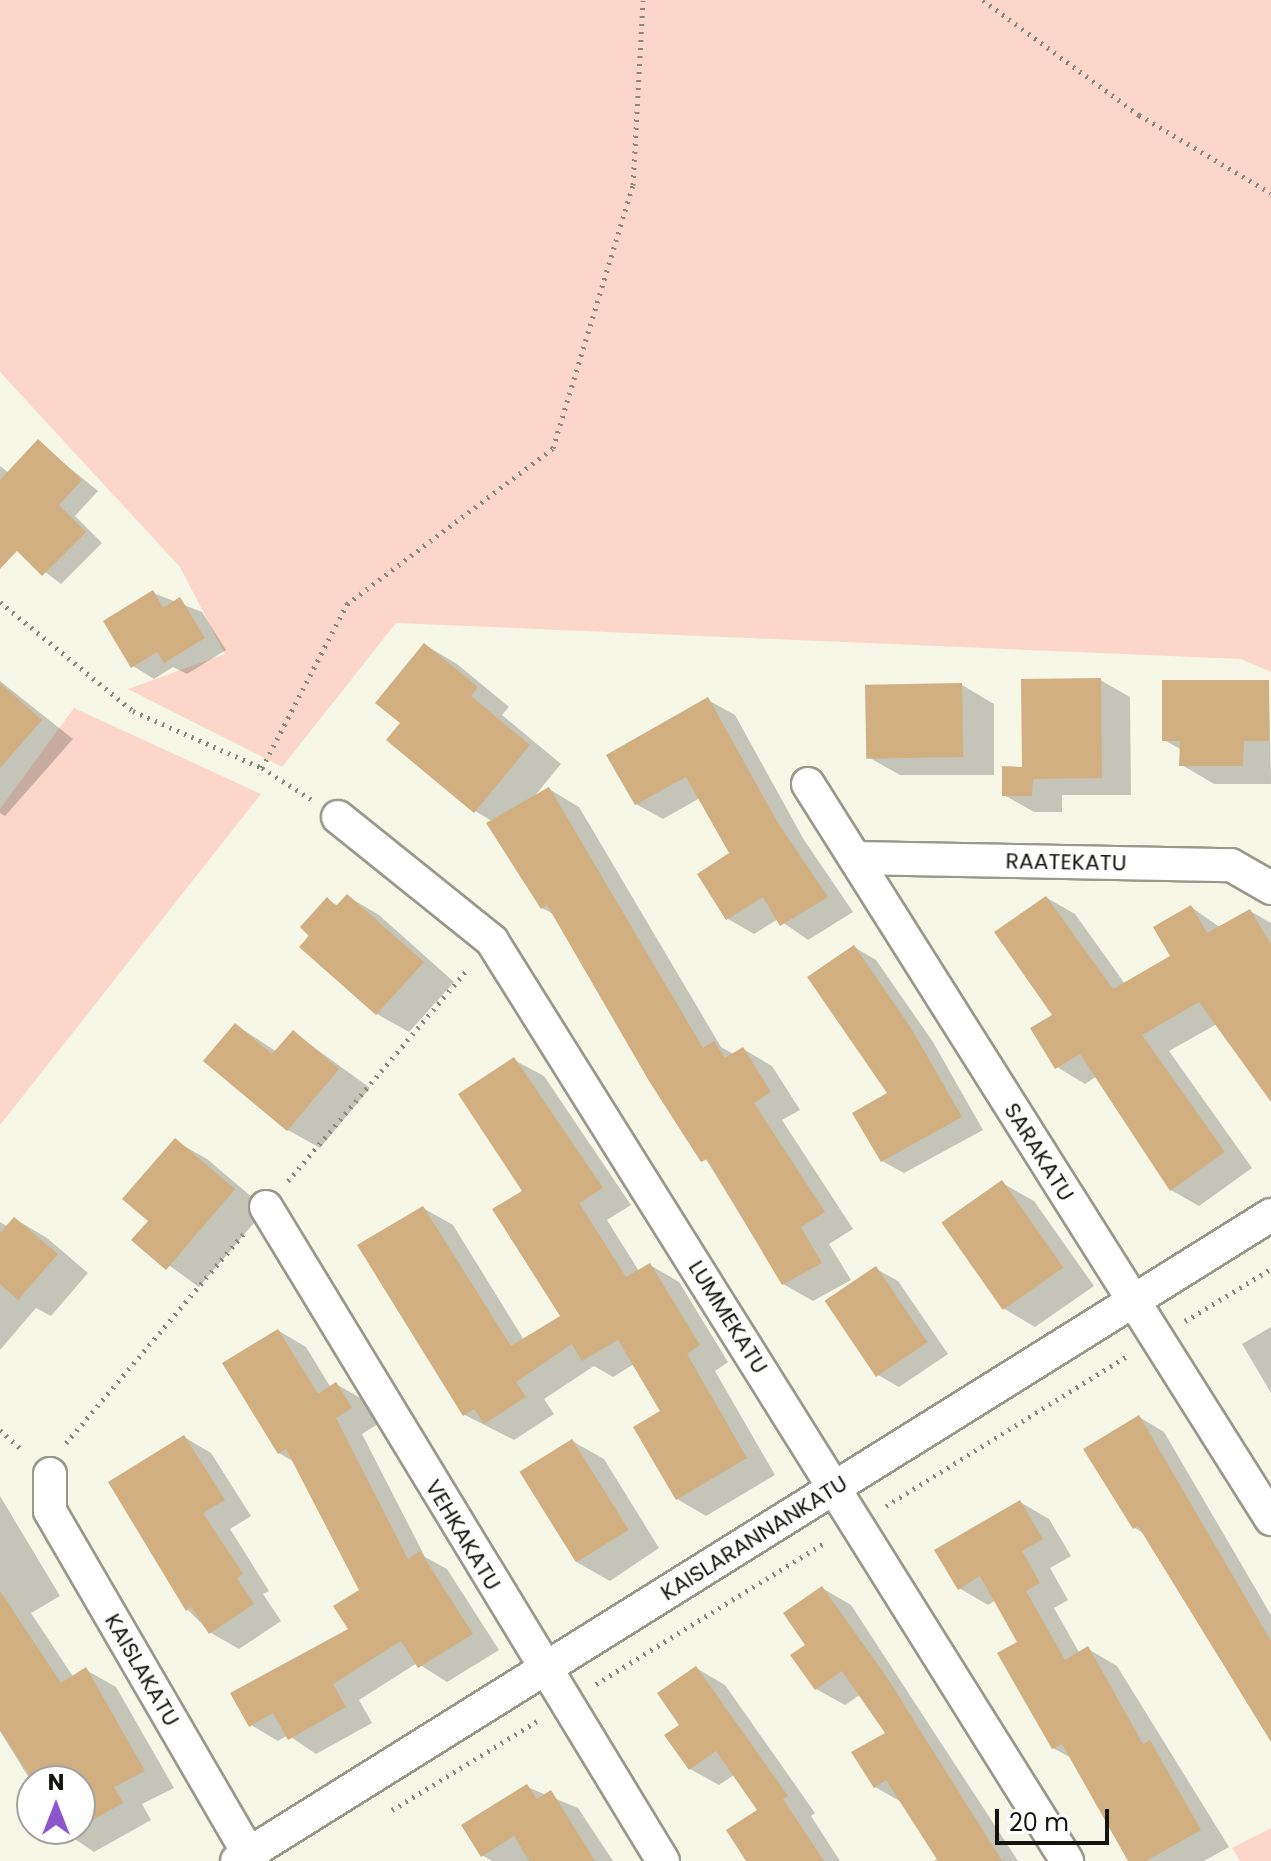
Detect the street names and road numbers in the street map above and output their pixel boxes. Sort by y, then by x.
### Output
street label: RAATEKATU [1005,848,1127,876]
street label: SARAKATU [998,1098,1080,1206]
street label: LUMMEKATU [683,1256,773,1378]
street label: KAISLARANNANKATU [656,1470,852,1606]
street label: VEHKAKATU [420,1475,506,1595]
street label: KAISLAKATU [99,1609,185,1731]

